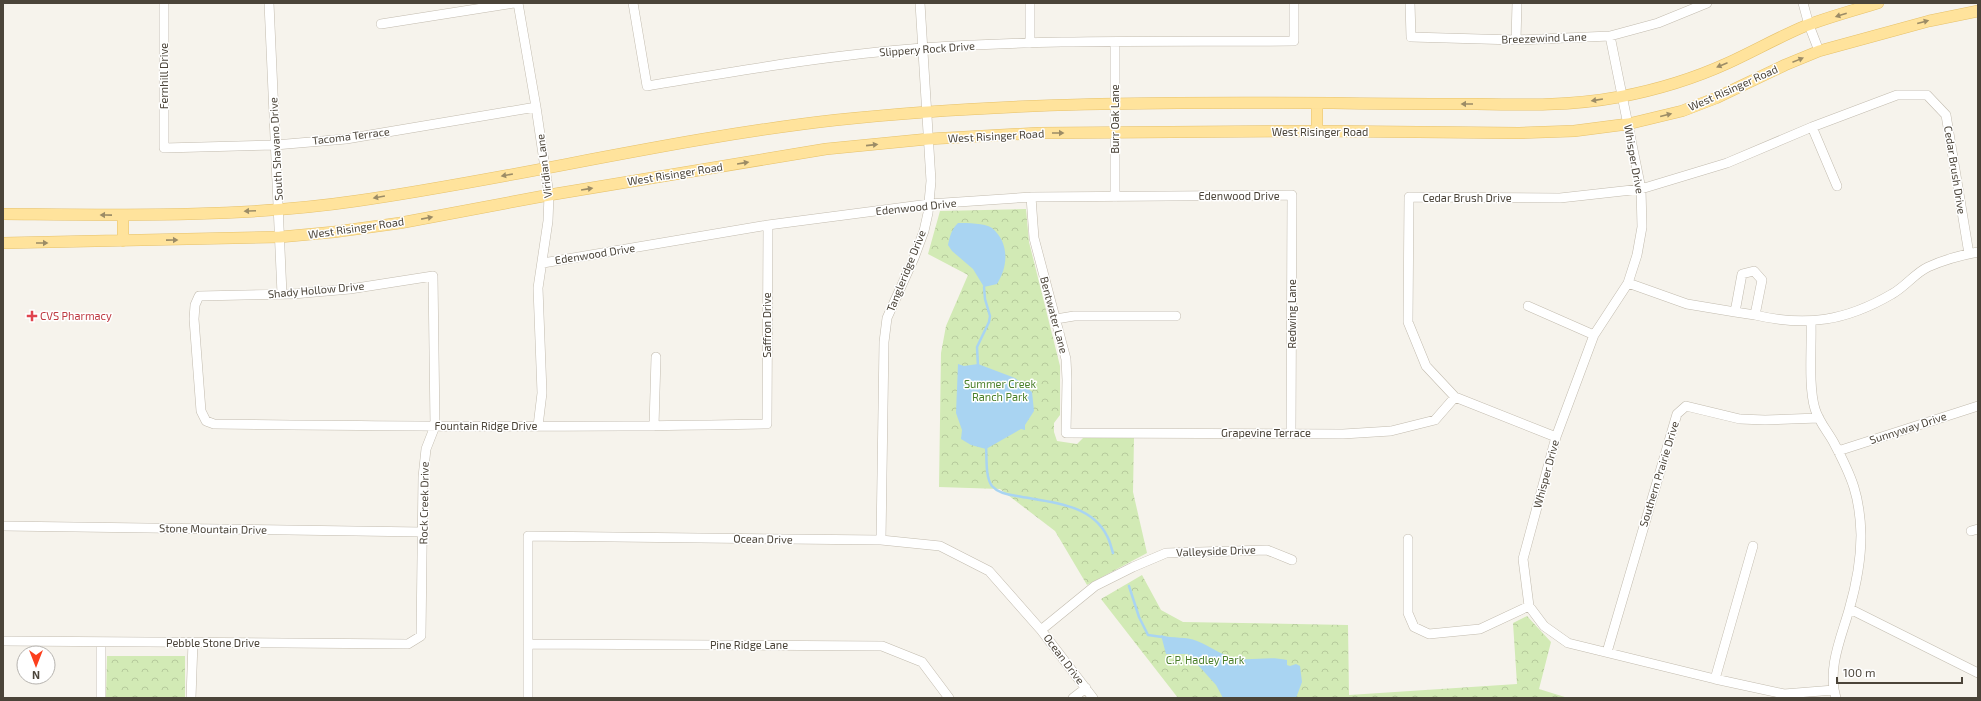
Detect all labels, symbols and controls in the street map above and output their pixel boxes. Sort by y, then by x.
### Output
one-way arrow [1835,12,1847,18]
one-way arrow [1917,19,1929,25]
street label: Breezewind Lane [1501,30,1587,45]
street label: Slippery Rock Drive [879,39,975,58]
street label: Fernhill Drive [157,43,170,109]
one-way arrow [1793,56,1805,62]
street label: West Risinger Road [1686,62,1780,113]
one-way arrow [1716,62,1727,68]
street label: Burr Oak Lane [1108,84,1121,154]
street label: South Shavano Drive [266,97,285,201]
one-way arrow [1591,98,1603,104]
one-way arrow [1460,101,1473,107]
one-way arrow [1660,111,1672,117]
street label: Whisper Drive [1622,123,1647,195]
street label: Tacoma Terrace [311,124,390,147]
street label: West Risinger Road [1272,125,1368,138]
street label: Cedar Brush Drive [1942,125,1969,215]
street label: West Risinger Road [947,126,1045,145]
one-way arrow [1052,130,1065,136]
street label: Viridian Lane [533,133,554,199]
one-way arrow [866,141,878,148]
street label: West Risinger Road [626,160,724,187]
one-way arrow [737,160,749,166]
one-way arrow [501,172,513,178]
one-way arrow [581,186,594,192]
street label: Edenwood Drive [1198,189,1280,202]
street label: Cedar Brush Drive [1422,191,1512,204]
one-way arrow [373,194,385,200]
street label: Edenwood Drive [875,196,957,217]
one-way arrow [243,208,256,214]
one-way arrow [99,212,112,218]
street label: West Risinger Road [307,214,405,241]
one-way arrow [420,215,433,221]
street label: Tangleridge Drive [883,228,928,314]
one-way arrow [166,237,179,243]
one-way arrow [36,240,49,246]
street label: Edenwood Drive [554,241,636,266]
street label: Bentwater Lane [1038,275,1071,355]
street label: Shady Hollow Drive [267,279,365,300]
street label: Redwing Lane [1285,279,1298,349]
street label: Saffron Drive [760,292,773,358]
place label: CVS Pharmacy [40,309,112,322]
marker: CVS Pharmacy [27,311,37,321]
park label: Summer Creek Ranch Park [964,377,1036,403]
street label: Sunnyway Drive [1868,409,1948,446]
street label: Fountain Ridge Drive [435,419,538,432]
street label: Southern Prairie Drive [1636,419,1681,528]
street label: Grapevine Terrace [1221,426,1311,439]
street label: Whisper Drive [1530,438,1561,509]
street label: Rock Creek Drive [416,461,431,544]
street label: Stone Mountain Drive [159,521,267,536]
street label: Ocean Drive [733,531,793,546]
street label: Valleyside Drive [1176,543,1256,558]
street label: Ocean Drive [1041,631,1088,686]
street label: Pebble Stone Drive [166,636,260,649]
street label: Pine Ridge Lane [710,638,788,651]
north arrow [16,645,56,685]
park label: C.P. Hadley Park [1166,653,1245,666]
scale bar [1837,659,1962,685]
text: 100 m [1843,665,1875,679]
text: N [32,669,40,682]

